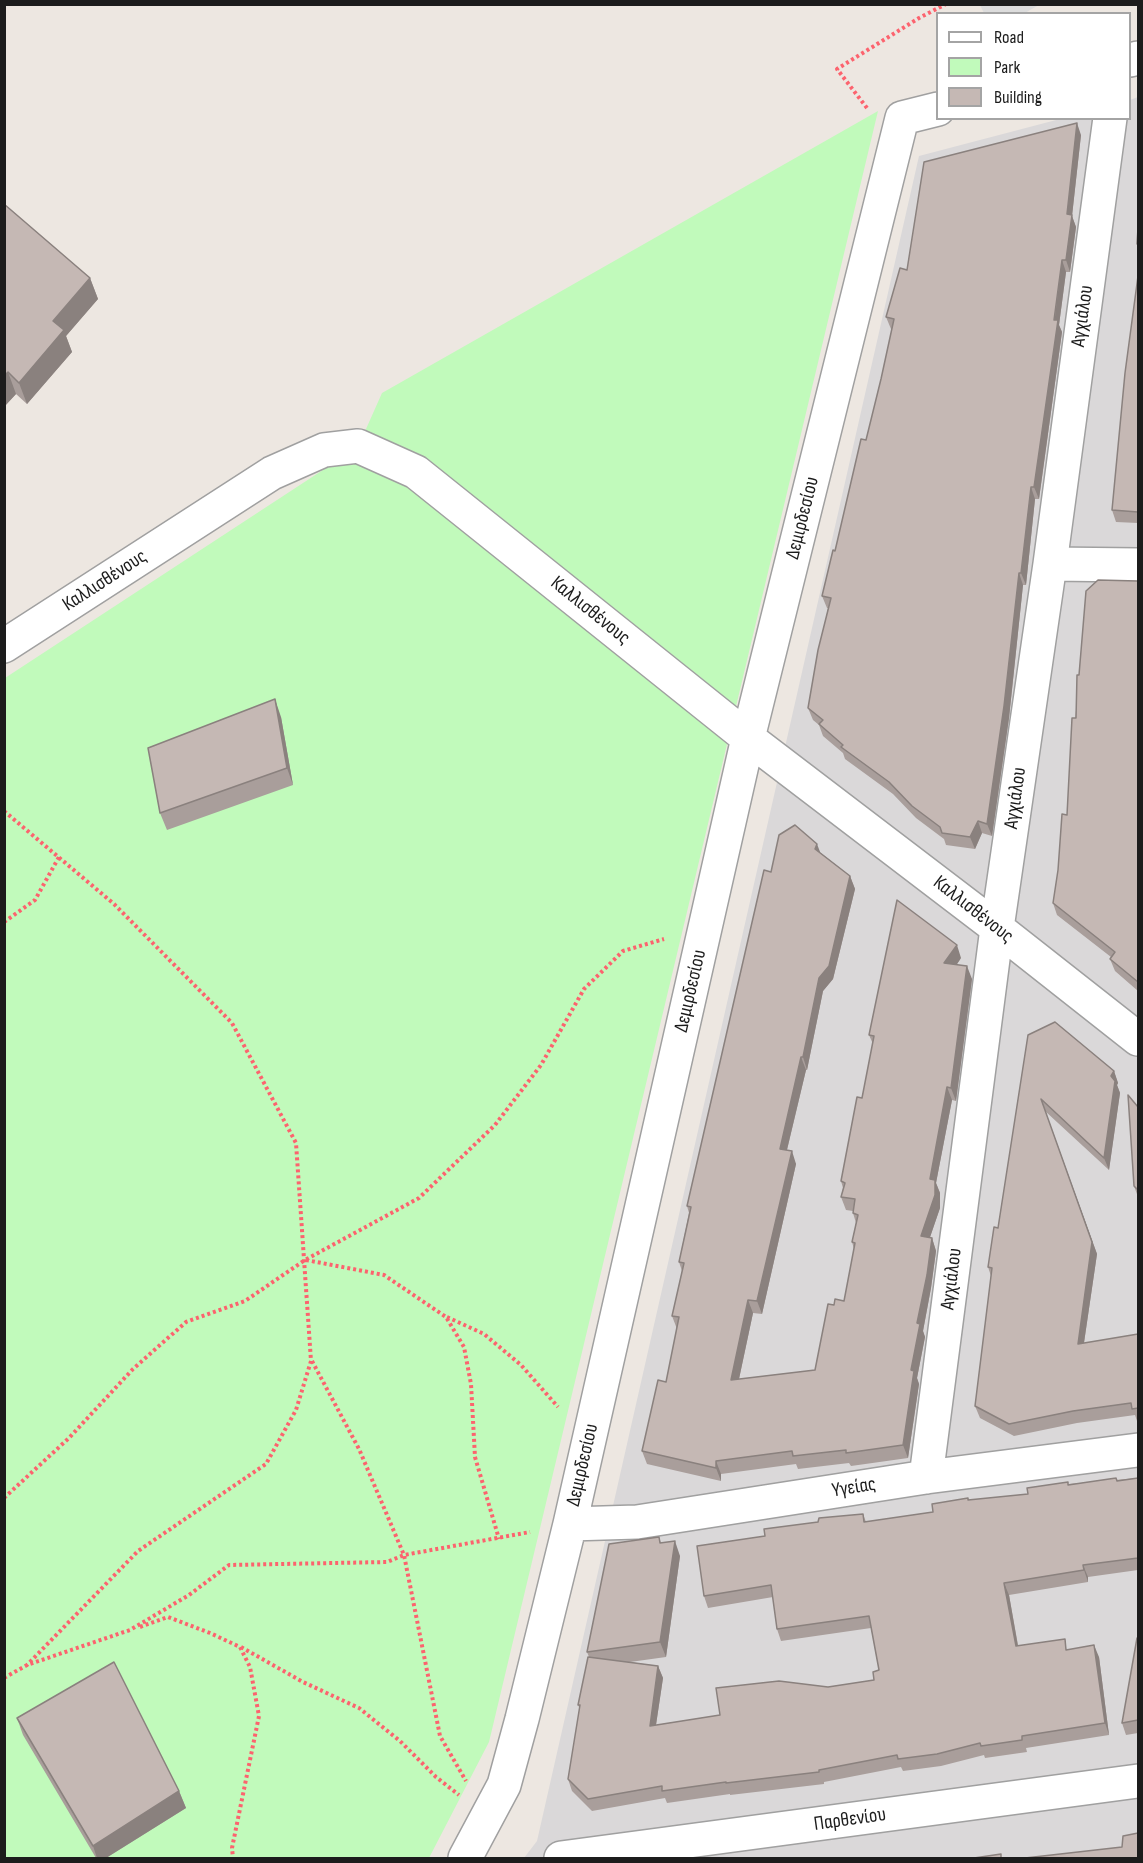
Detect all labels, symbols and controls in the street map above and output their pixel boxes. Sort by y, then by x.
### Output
legend [936,12,1131,120]
text: Road [994,27,1024,48]
text: Park [994,57,1020,78]
text: Building [994,87,1042,108]
street label: Αγχιάλου [1067,284,1099,348]
street label: Δεμιρδεσίου [781,474,825,562]
street label: Καλλισθένους [58,545,152,617]
street label: Καλλισθένους [545,572,635,650]
street label: Αγχιάλου [1000,766,1032,830]
street label: Καλλισθένους [928,871,1018,949]
street label: Δεμιρδεσίου [670,947,712,1035]
street label: Αγχιάλου [936,1247,968,1311]
street label: Δεμιρδεσίου [562,1421,604,1509]
street label: Υγείας [830,1473,878,1503]
street label: Παρθενίου [813,1803,887,1837]

